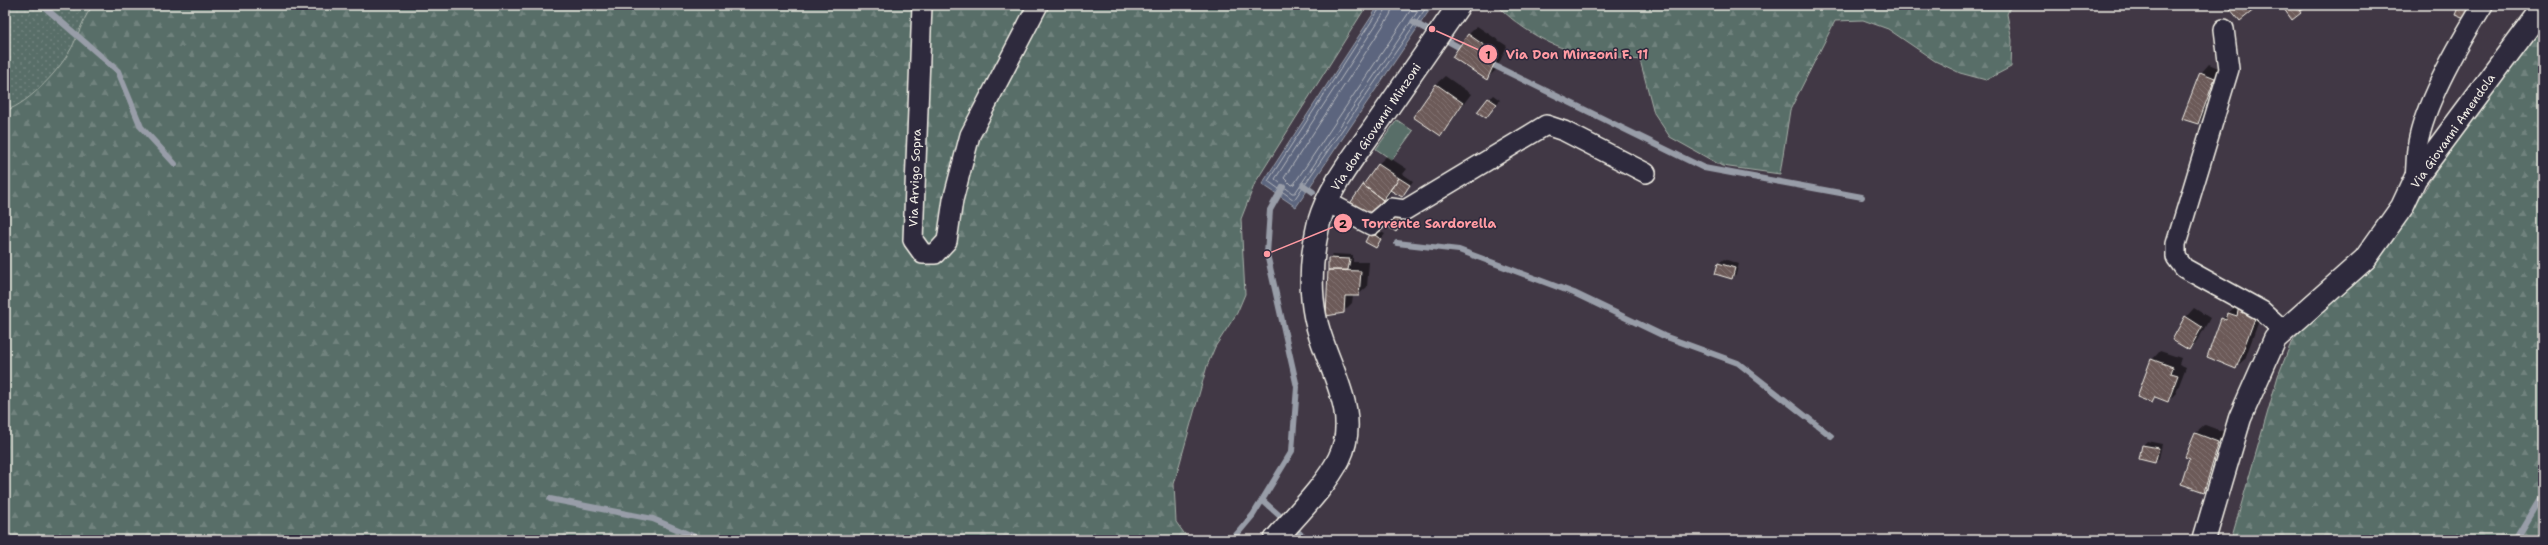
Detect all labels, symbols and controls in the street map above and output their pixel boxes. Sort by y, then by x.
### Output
callout: Via Don Minzoni F. 11 [1478,42,1656,67]
text: Via Don Minzoni F. 11 [1506,46,1648,63]
text: 1 [1485,47,1491,63]
street label: Via don Giovanni Minzoni [1327,60,1425,194]
street label: Via Giovanni Amendola [2407,70,2499,192]
street label: Via Arvigo Sopra [905,128,925,227]
callout: Torrente Sardorella [1333,211,1504,236]
text: Torrente Sardorella [1362,215,1497,232]
text: 2 [1339,216,1348,232]

